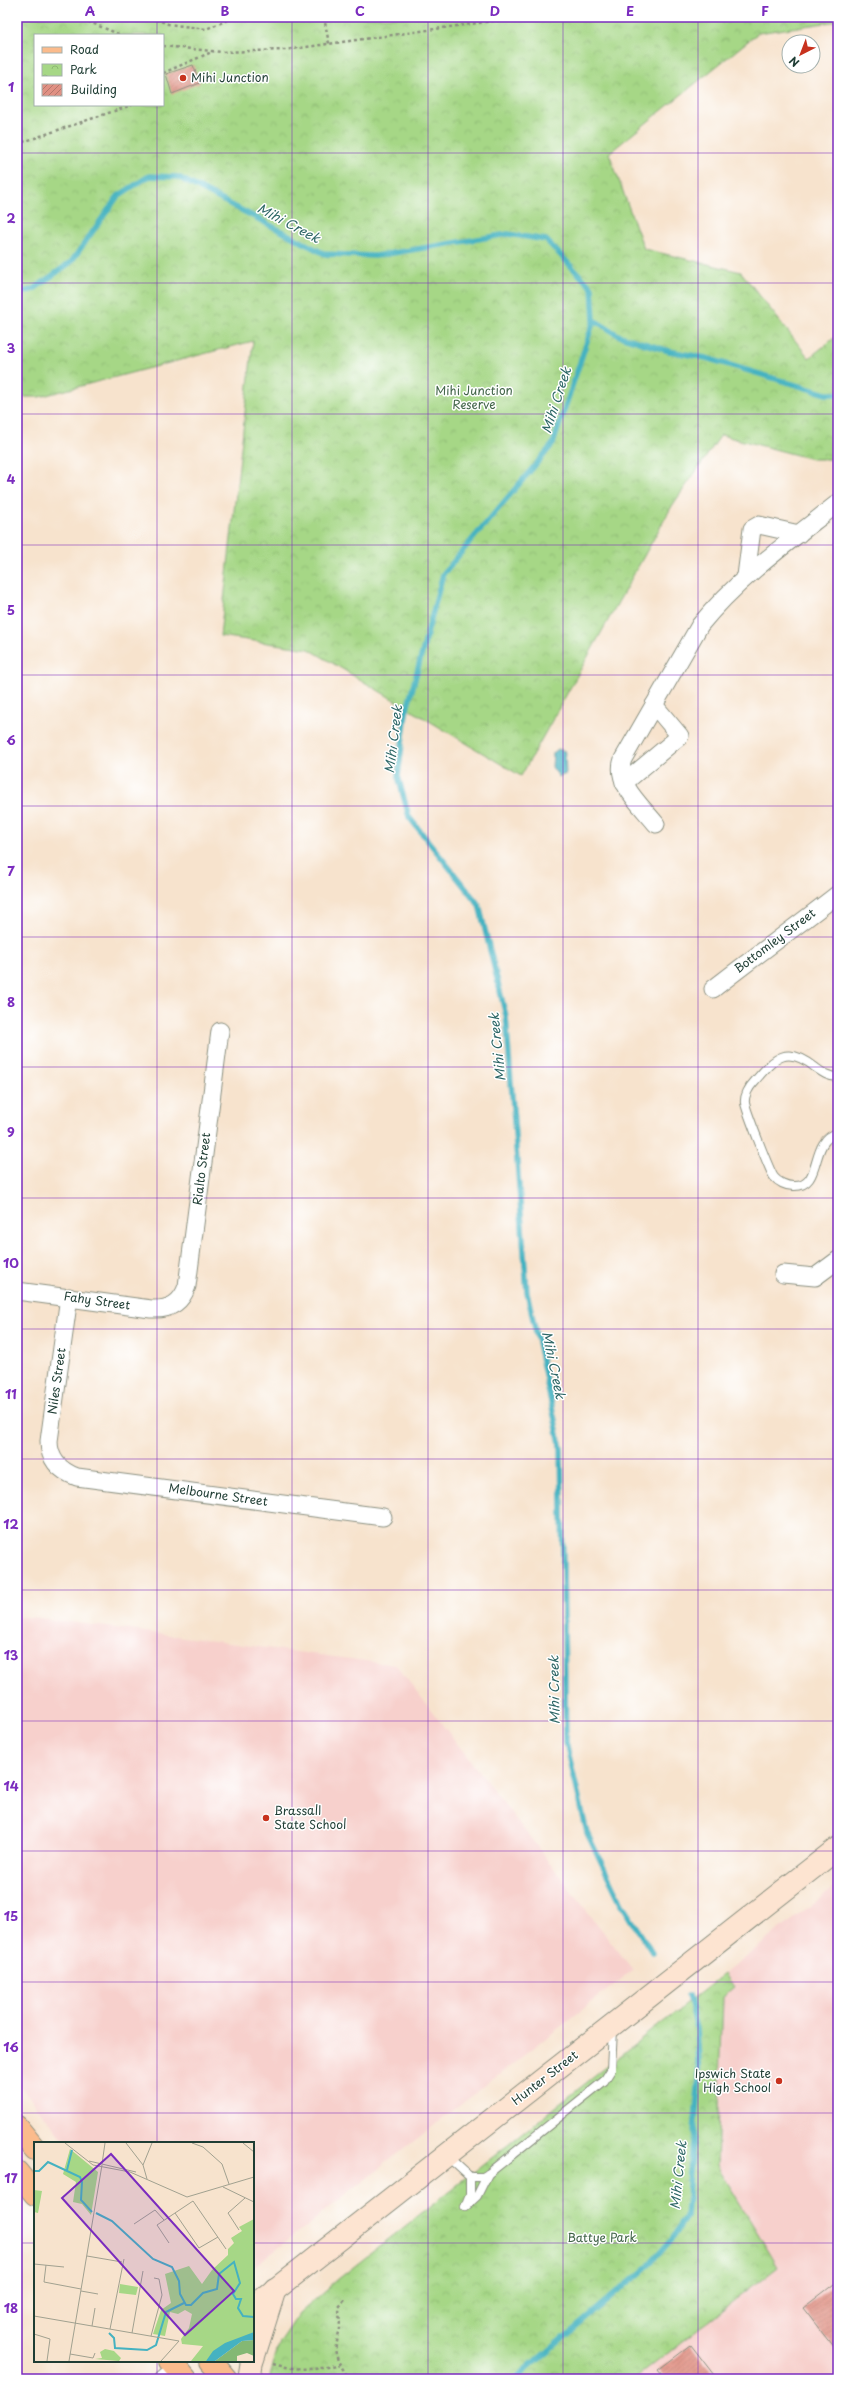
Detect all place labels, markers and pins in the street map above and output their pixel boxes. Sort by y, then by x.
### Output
place label: Mihi Junction [191,68,269,86]
marker: Mihi Junction [178,73,188,83]
place label: Brassall State School [274,1801,346,1833]
marker: Brassall State School [261,1813,271,1823]
place label: Ipswich State High School [695,2064,771,2096]
marker: Ipswich State High School [774,2076,784,2086]

